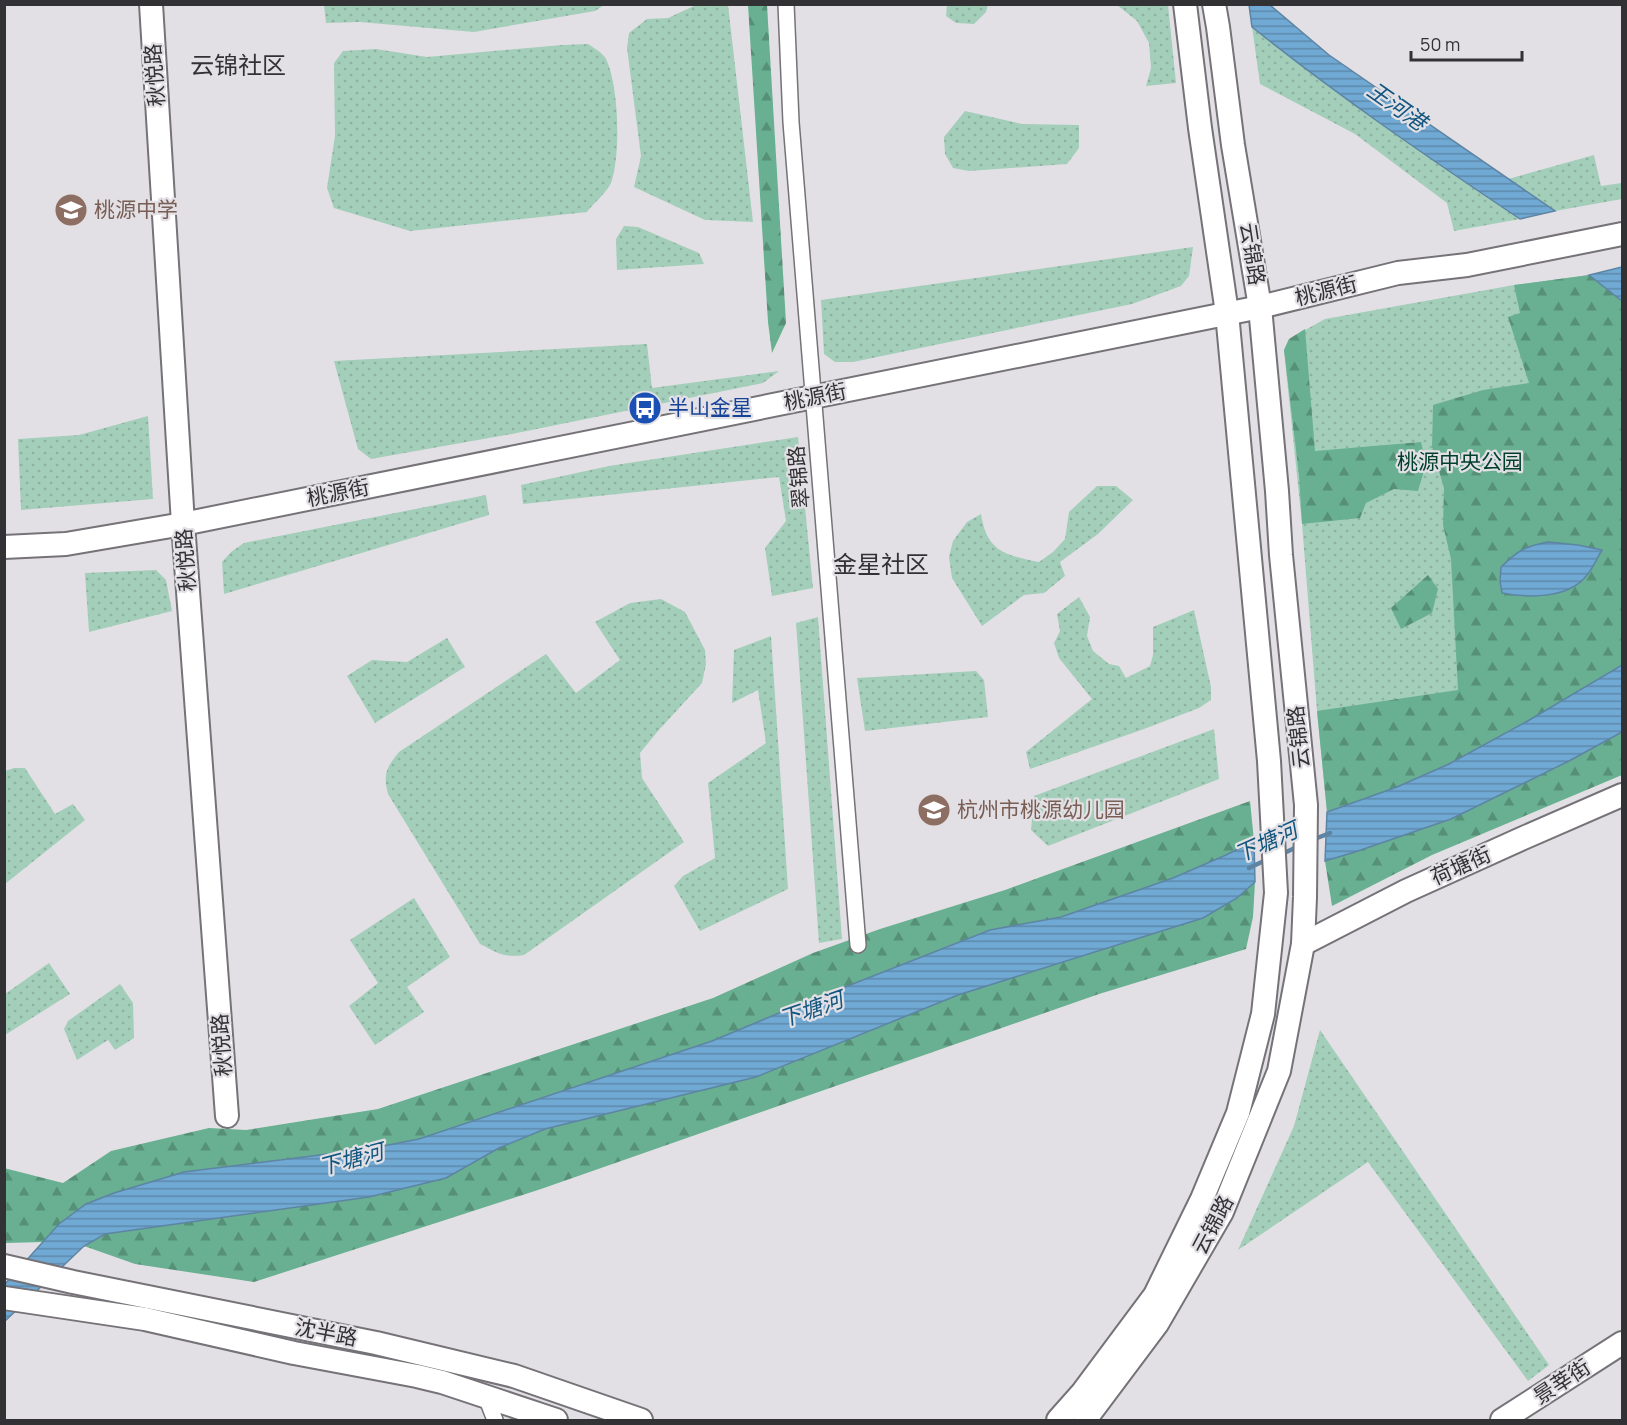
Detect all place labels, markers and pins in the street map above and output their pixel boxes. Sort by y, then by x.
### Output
school or university icon: 桃源中学 [53,192,89,228]
place label: 桃源中学 [94,195,178,223]
bus stop icon: 半山金星 [627,390,663,426]
place label: 半山金星 [668,393,752,421]
school or university icon: 杭州市桃源幼儿园 [916,792,952,828]
place label: 杭州市桃源幼儿园 [957,795,1125,823]

